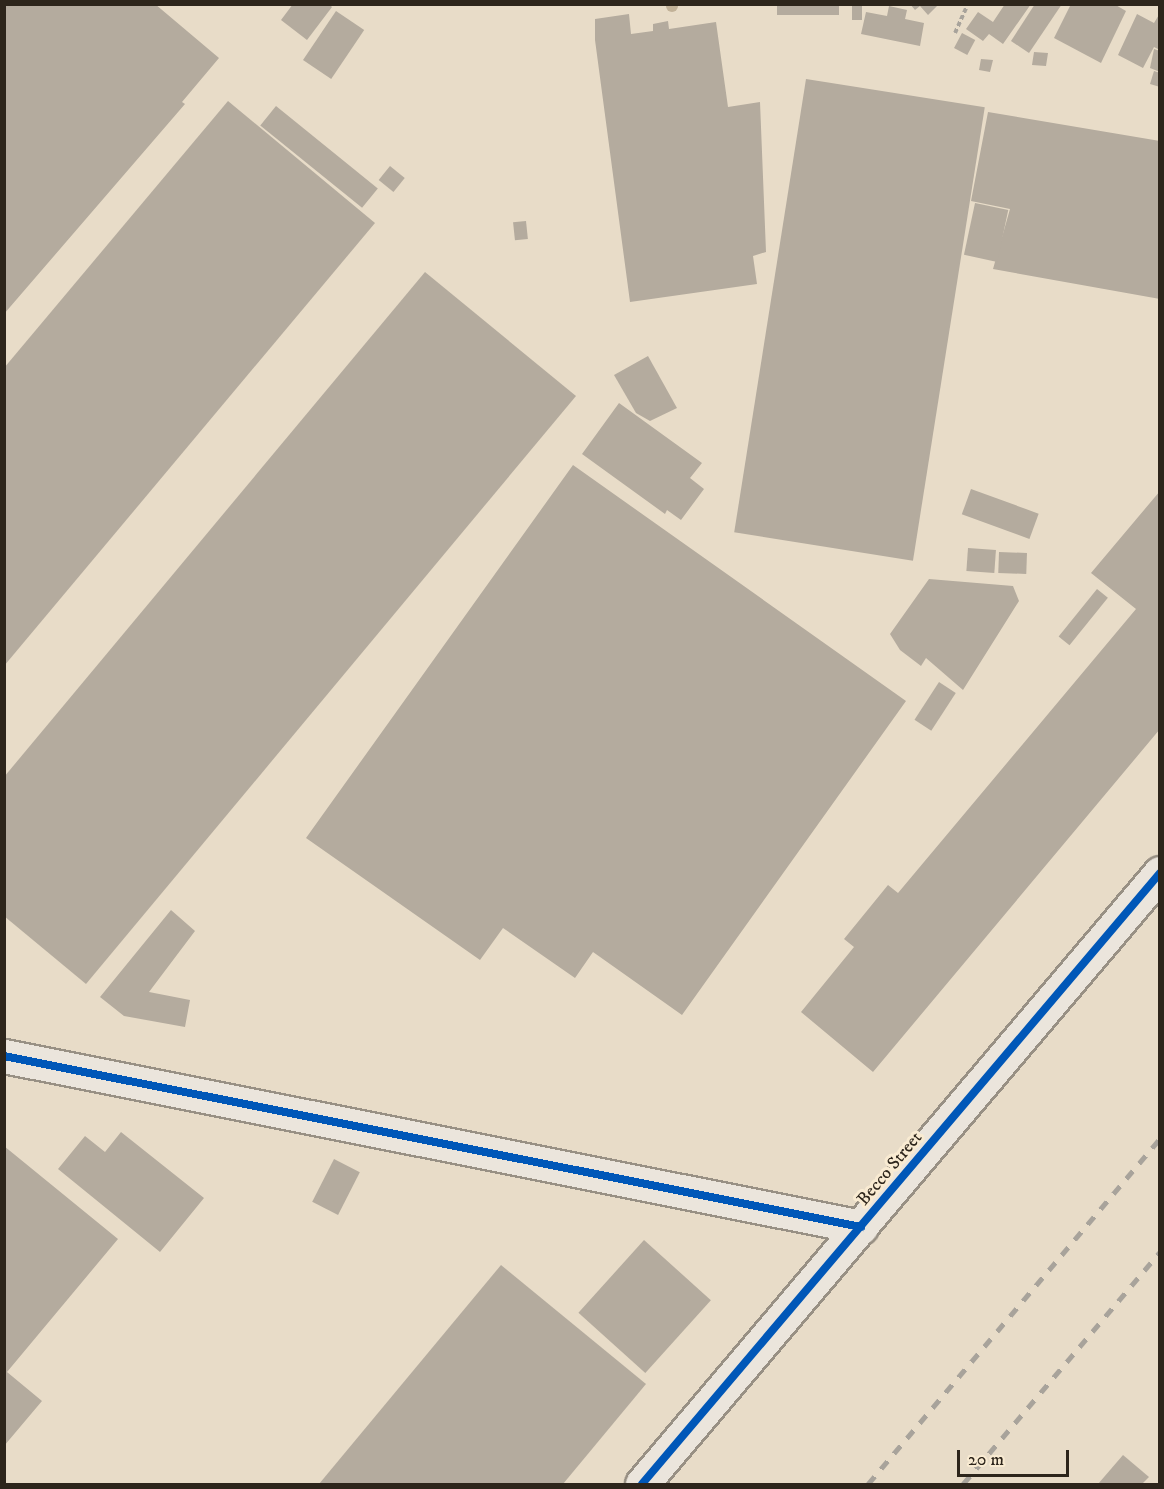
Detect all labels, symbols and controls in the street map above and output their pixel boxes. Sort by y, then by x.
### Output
street label: Becco Street [853,1128,927,1210]
scale bar [960,1438,1072,1476]
text: 20 m [968,1449,1004,1471]

